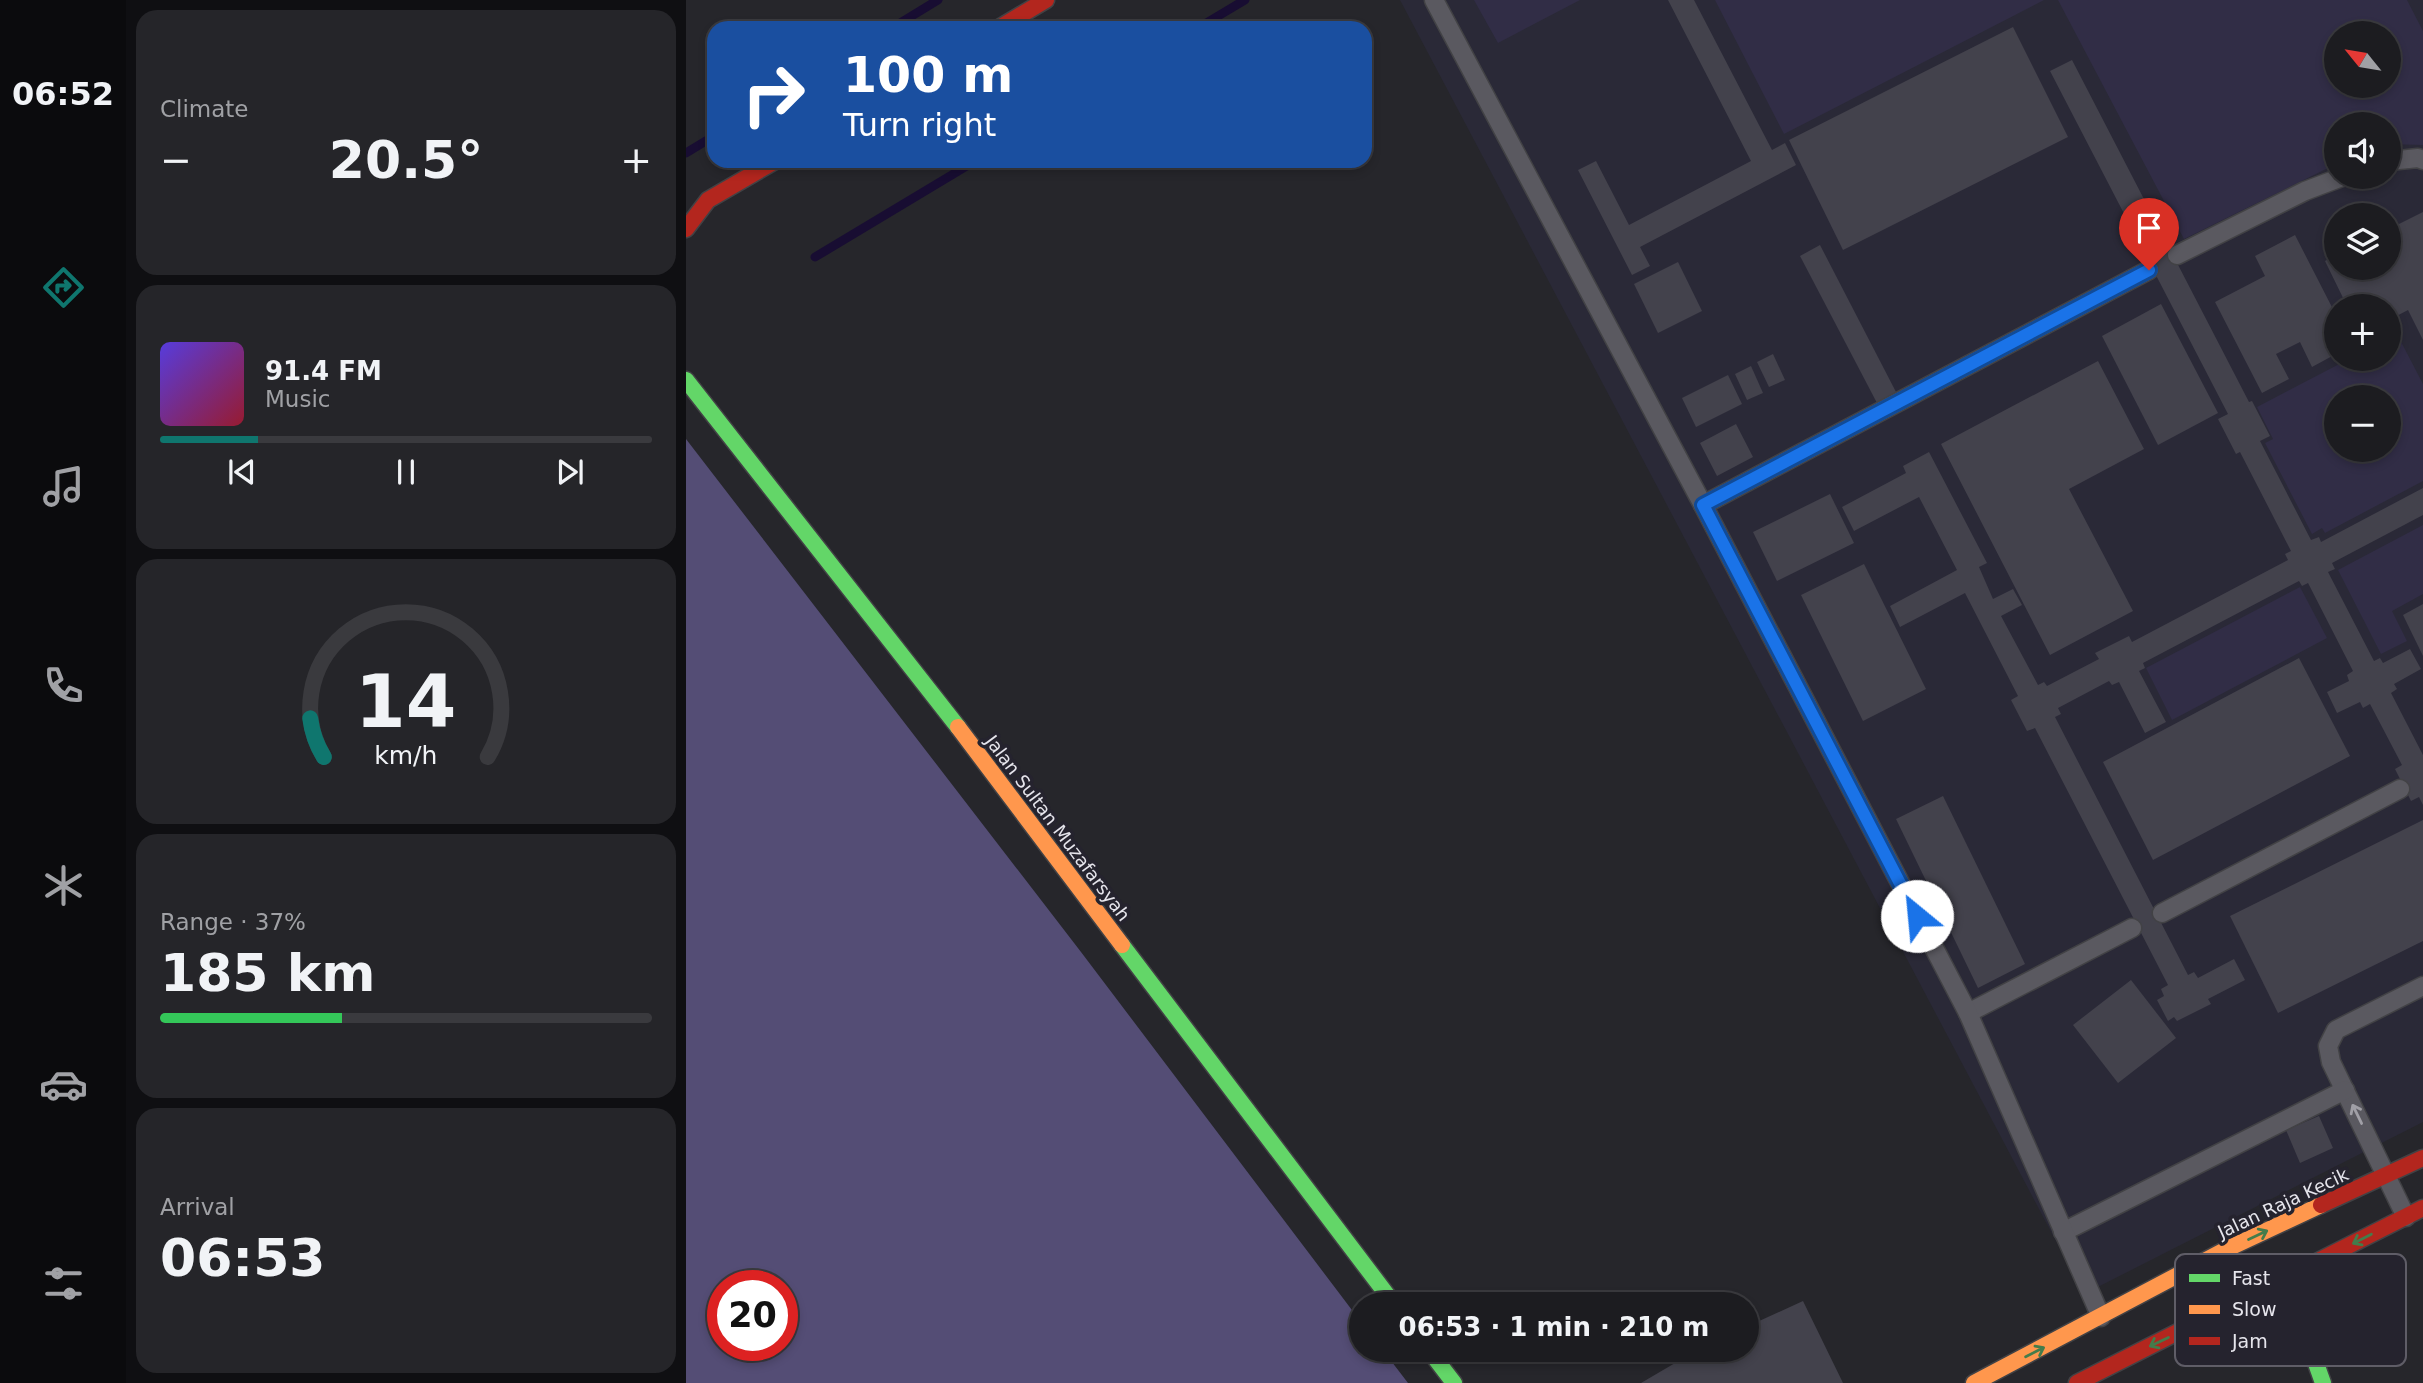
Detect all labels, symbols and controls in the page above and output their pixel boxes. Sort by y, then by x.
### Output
north arrow [2324,21,2401,98]
map controls [2324,21,2401,462]
text: 100 m [843,47,1013,104]
icon: right [728,49,819,140]
text: 06:52 [12,75,114,113]
text: Climate [160,96,249,122]
text: Turn right [843,106,996,144]
button: sound [2324,112,2401,189]
text: 20.5° [329,130,483,190]
text: − [160,138,192,182]
text: + [620,138,652,182]
pin [2119,198,2179,270]
button: layers [2324,203,2401,280]
icon: arrive [2130,209,2168,247]
icon: directions [39,263,88,312]
button: + [2324,294,2401,371]
text: 91.4 FM [265,356,382,386]
button: − [2324,385,2401,462]
text: Music [265,386,330,412]
icon: previous [223,453,261,491]
icon: pause [387,453,425,491]
icon: next [551,453,589,491]
icon: music [39,462,88,511]
text: 14 [355,660,457,745]
icon: phone [39,661,88,710]
street label: Jalan Sultan Muzafarsyah [981,730,1135,925]
text: km/h [374,741,438,770]
icon: climate [39,861,88,910]
position arrow [1880,879,1954,953]
text: Range · 37% [160,909,306,935]
text: 185 km [160,943,375,1003]
icon: car [39,1060,88,1109]
one-way arrow [2350,1104,2364,1125]
street label: Jalan Raja Kecik [2213,1163,2352,1243]
text: Arrival [160,1194,235,1220]
text: 06:53 [160,1228,326,1288]
one-way arrow [2247,1228,2268,1241]
one-way arrow [2352,1233,2373,1247]
legend [2175,1254,2406,1366]
icon: filters [39,1259,88,1308]
text: Fast [2232,1267,2270,1289]
speed limit sign: 20 [707,1270,798,1361]
text: Slow [2232,1298,2277,1320]
text: 06:53 · 1 min · 210 m [1399,1312,1709,1342]
text: Jam [2231,1330,2268,1352]
one-way arrow [2149,1335,2170,1349]
one-way arrow [2024,1344,2045,1358]

